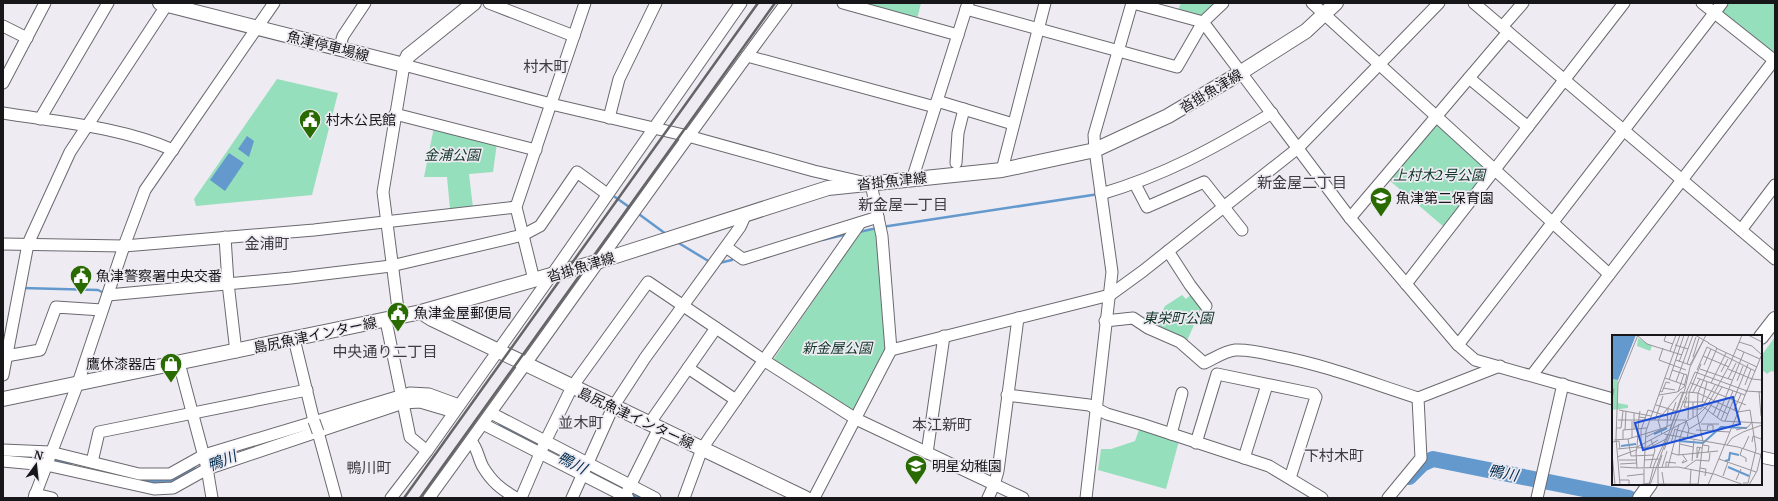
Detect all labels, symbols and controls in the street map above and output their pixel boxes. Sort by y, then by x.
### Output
street label: 魚津停車場線 [285,27,371,65]
district label: 村木町 [523,57,569,76]
street label: 沓掛魚津線 [1176,65,1246,117]
public building icon: 村木公民館 [297,107,323,140]
place label: 村木公民館 [326,111,396,129]
park label: 金浦公園 [424,146,482,164]
park label: 上村木2号公園 [1393,166,1487,184]
street label: 沓掛魚津線 [856,168,928,194]
district label: 新金屋二丁目 [1257,173,1347,192]
school or university icon: 魚津第二保育園 [1368,185,1394,218]
place label: 魚津第二保育園 [1396,189,1494,207]
district label: 新金屋一丁目 [858,195,948,214]
district label: 金浦町 [244,234,290,253]
street label: 沓掛魚津線 [545,248,617,286]
public building icon: 魚津警察署中央交番 [68,263,94,296]
place label: 魚津警察署中央交番 [96,267,222,285]
public building icon: 魚津金屋郵便局 [385,300,411,333]
place label: 魚津金屋郵便局 [414,304,512,322]
park label: 東栄町公園 [1143,309,1215,327]
street label: 島尻魚津インター線 [252,313,378,357]
inset map [1612,335,1762,485]
park label: 新金屋公園 [802,339,874,357]
district label: 中央通り二丁目 [332,342,438,361]
shop icon: 鷹休漆器店 [158,351,184,384]
place label: 鷹休漆器店 [86,355,156,373]
street label: 島尻魚津インター線 [575,383,697,453]
district label: 並木町 [558,413,604,432]
district label: 本江新町 [912,415,972,434]
north arrow [16,445,56,485]
water label: 鴨川 [204,445,241,475]
district label: 下村木町 [1304,446,1364,465]
text: N [33,447,45,463]
water label: 鴨川 [555,447,592,479]
school or university icon: 明星幼稚園 [903,453,929,486]
place label: 明星幼稚園 [932,457,1002,475]
district label: 鴨川町 [346,458,392,477]
water label: 鴨川 [1487,460,1522,485]

